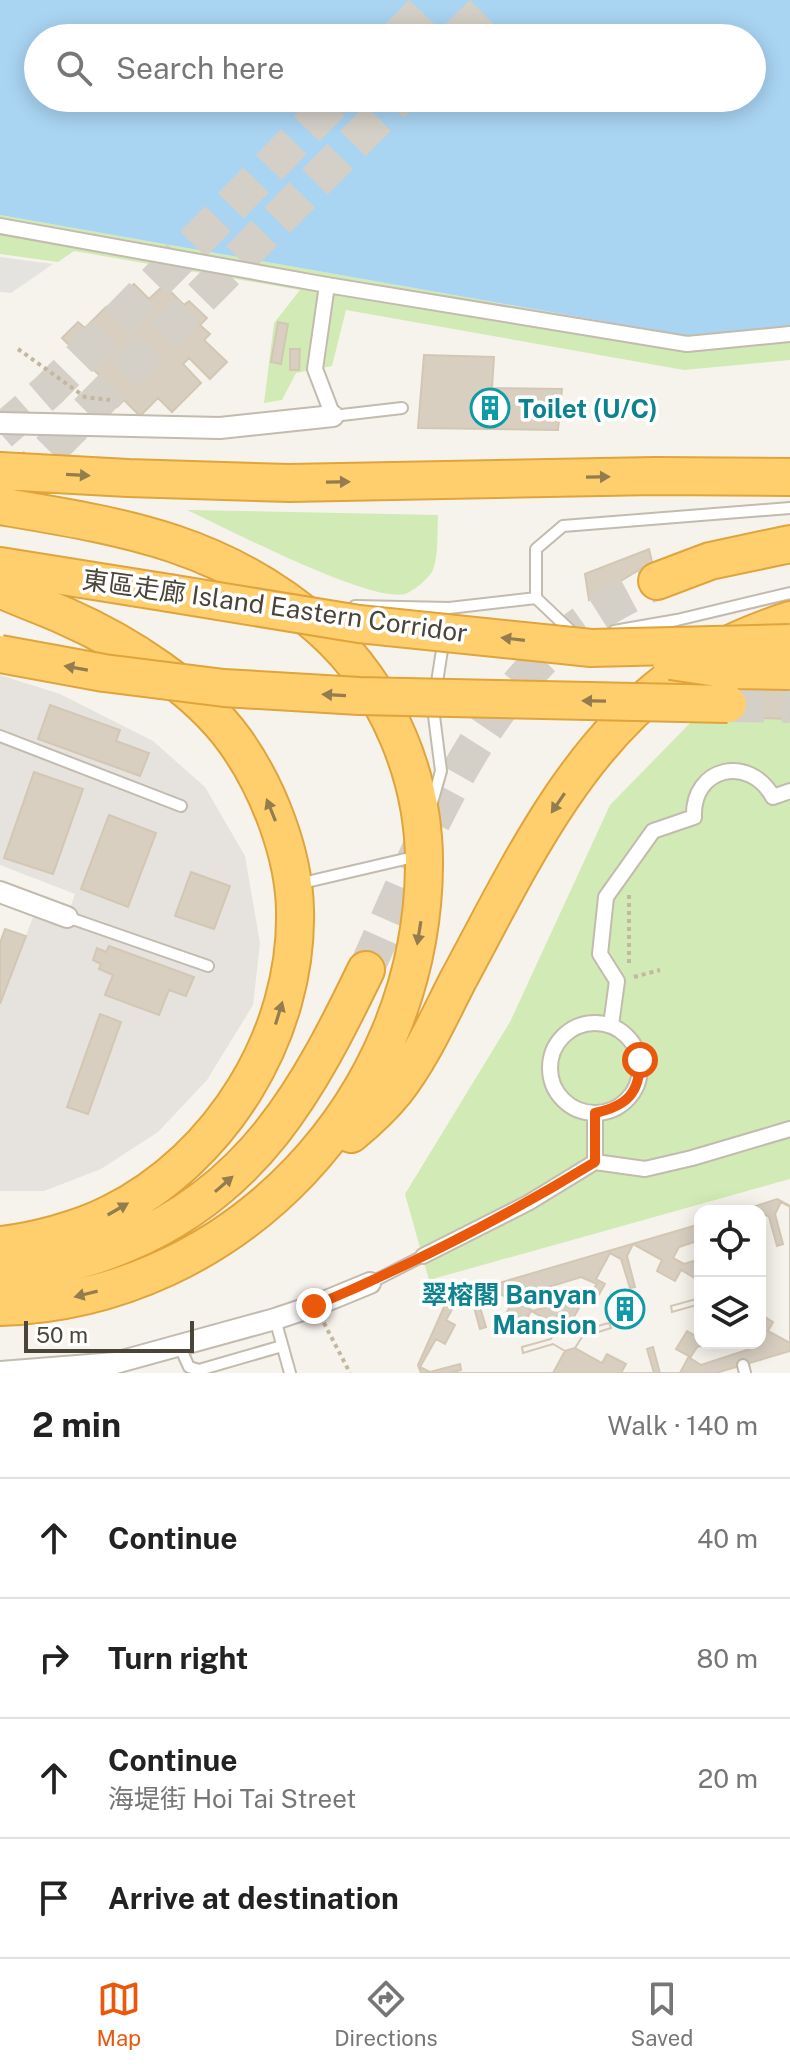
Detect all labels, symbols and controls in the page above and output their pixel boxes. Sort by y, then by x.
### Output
search box [24,24,766,112]
icon: search [52,46,96,90]
text: Search here [116,50,284,86]
building icon: Toilet (U/C) [469,387,511,429]
place label: Toilet (U/C) [518,393,658,424]
one-way arrow [66,469,91,482]
one-way arrow [586,471,611,483]
one-way arrow [326,475,351,488]
street label: 東區走廊 Island Eastern Corridor [80,564,470,648]
one-way arrow [500,632,525,645]
one-way arrow [63,662,88,674]
one-way arrow [321,689,346,702]
one-way arrow [581,695,606,708]
one-way arrow [552,792,566,814]
one-way arrow [264,798,277,822]
one-way arrow [412,921,425,946]
one-way arrow [273,1000,286,1024]
route start [622,1042,658,1078]
one-way arrow [213,1176,233,1193]
one-way arrow [107,1202,130,1216]
map controls [694,1205,766,1349]
button: locate [694,1205,766,1277]
button: layers [694,1277,766,1349]
place label: 翠榕閣 Banyan Mansion [421,1279,597,1340]
route end [296,1288,332,1324]
building icon: 翠榕閣 Banyan Mansion [604,1288,646,1330]
one-way arrow [74,1289,99,1301]
scale bar [24,1317,194,1353]
text: 50 m [36,1322,88,1348]
text: 2 min [32,1405,121,1445]
text: Walk · 140 m [608,1410,758,1441]
icon: ahead [32,1516,76,1560]
text: Continue [108,1520,238,1556]
text: 40 m [697,1523,758,1554]
icon: right [32,1636,76,1680]
text: Turn right [108,1640,248,1676]
text: 80 m [697,1643,758,1674]
text: Continue [108,1742,238,1778]
icon: ahead [32,1756,76,1800]
text: 20 m [698,1763,758,1794]
text: 海堤街 Hoi Tai Street [108,1783,356,1814]
icon: arrive [32,1876,76,1920]
text: Arrive at destination [108,1880,399,1916]
tab: Map [97,1977,141,2051]
tab: Directions [334,1977,438,2051]
tab: Saved [631,1977,693,2051]

